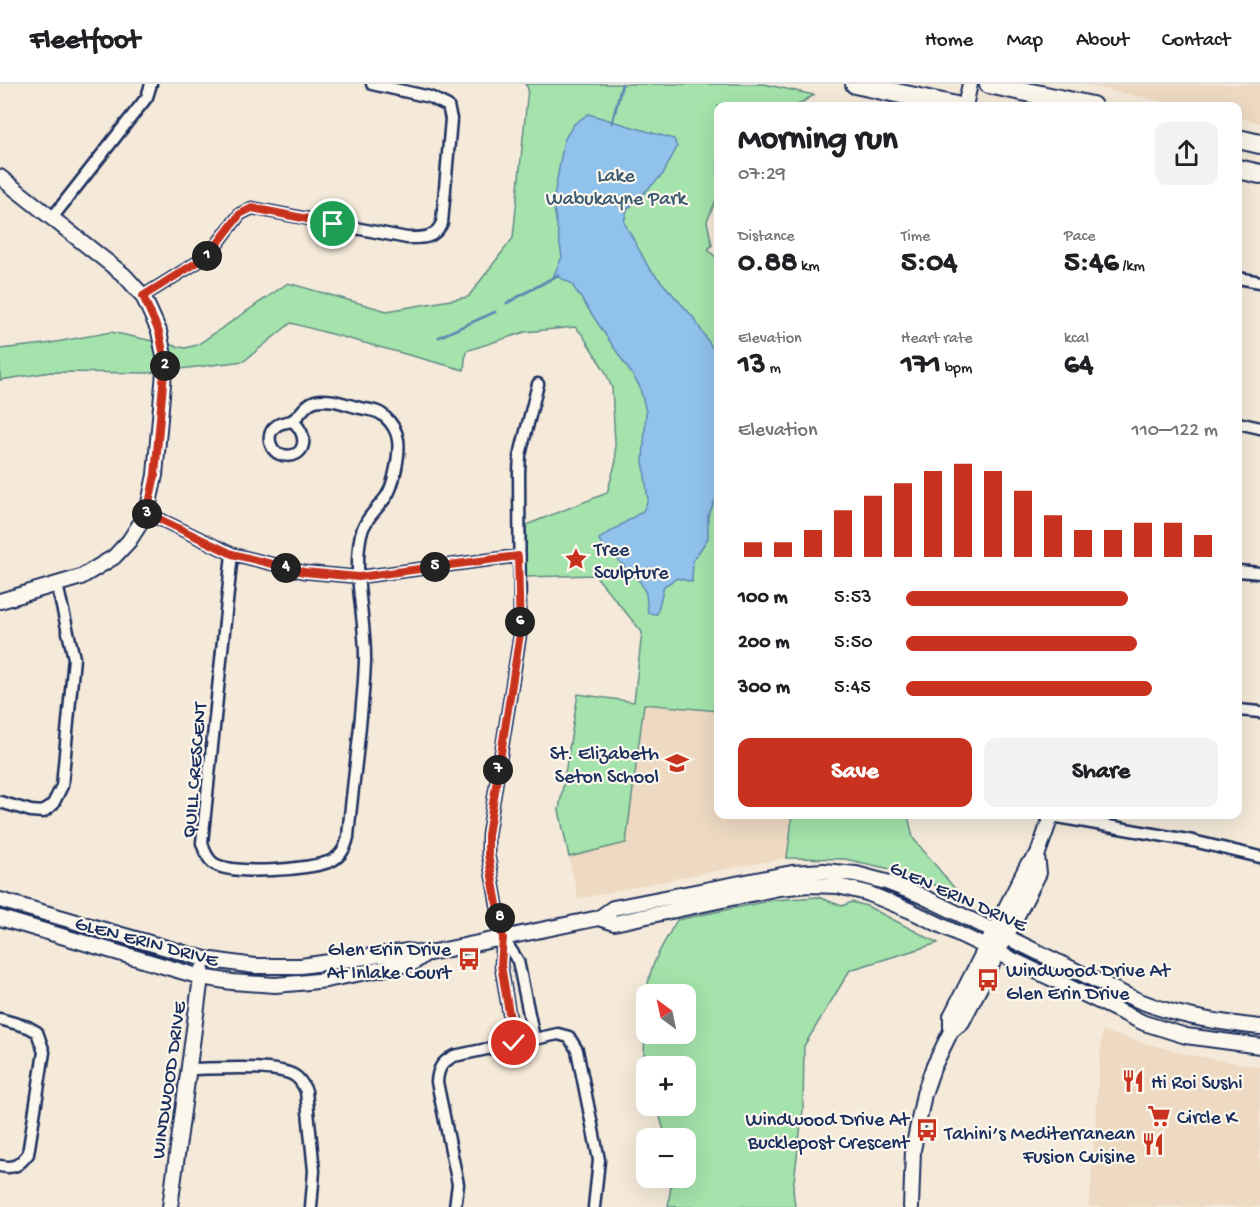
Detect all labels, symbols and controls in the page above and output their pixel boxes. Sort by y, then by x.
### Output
text: Fleetfoot [30,25,140,58]
text: Home [925,29,973,54]
text: Map [1006,29,1043,54]
text: About [1076,29,1129,54]
text: Contact [1162,29,1230,54]
text: Morning run [738,122,898,160]
button: share [1155,122,1218,185]
text: 07:29 [738,164,786,187]
park label: Lake Wabukayne Park [546,166,688,212]
pin [307,198,358,249]
icon: arrive [316,207,349,240]
text: Distance [738,228,795,247]
text: Time [901,228,930,247]
text: Pace [1064,228,1095,247]
pin: 1 [192,241,222,271]
text: 1 [204,246,210,265]
text: 0.88 [738,247,797,282]
text: 5:04 [901,247,957,282]
text: 5:46 [1064,247,1119,282]
text: km [797,258,820,277]
text: /km [1119,258,1145,277]
text: Elevation [738,330,802,349]
text: Heart rate [901,330,973,349]
text: kcal [1064,330,1089,349]
text: 13 [738,349,766,384]
text: 171 [901,349,941,384]
text: 64 [1064,349,1093,384]
pin: 2 [150,351,180,381]
text: 2 [161,356,169,375]
text: m [766,360,781,379]
text: bpm [941,360,972,379]
text: Elevation [738,420,818,443]
text: 110–122 m [1132,420,1218,443]
pin: 3 [132,499,162,529]
text: 3 [143,504,151,523]
place label: Tree Sculpture [593,540,669,586]
place icon: Tree Sculpture [563,546,589,572]
pin: 5 [420,552,450,582]
pin: 4 [271,553,301,583]
text: 5 [431,557,439,576]
text: 4 [282,558,290,577]
text: 100 m [738,587,788,610]
text: 5:53 [834,587,872,610]
pin: 6 [505,607,535,637]
text: 6 [516,612,524,631]
text: 200 m [738,632,789,655]
text: 5:50 [834,632,873,655]
text: 300 m [738,677,790,700]
text: 5:45 [834,677,871,700]
street label: QUILL CRESCENT [179,700,214,839]
button: Save [738,738,972,807]
button: Share [984,738,1218,807]
place label: St. Elizabeth Seton School [550,744,659,790]
school or university icon: St. Elizabeth Seton School [664,750,690,776]
pin: 7 [483,755,513,785]
text: 7 [494,760,502,779]
street label: GLEN ERIN DRIVE [885,858,1031,939]
pin: 8 [485,903,515,933]
text: 8 [496,908,504,927]
street label: GLEN ERIN DRIVE [72,913,222,974]
place label: Glen Erin Drive At Inlake Court [327,940,453,986]
bus stop icon: Glen Erin Drive At Inlake Court [456,946,482,972]
place label: Windwood Drive At Glen Erin Drive [1006,961,1171,1007]
bus stop icon: Windwood Drive At Glen Erin Drive [975,967,1001,993]
north arrow [636,984,696,1044]
map controls [636,984,696,1188]
street label: WINDWOOD DRIVE [148,999,193,1161]
pin [488,1017,539,1068]
icon: check [497,1026,530,1059]
button: + [636,1056,696,1116]
restaurant icon: Hi Roi Sushi [1120,1068,1146,1094]
place label: Hi Roi Sushi [1151,1073,1243,1096]
supermarket icon: Circle K [1146,1103,1172,1129]
place label: Circle K [1177,1108,1239,1131]
place label: Windwood Drive At Bucklepost Crescent [745,1110,911,1156]
bus stop icon: Windwood Drive At Bucklepost Crescent [914,1117,940,1143]
place label: Tahini’s Mediterranean Fusion Cuisine [943,1124,1136,1170]
button: − [636,1128,696,1188]
restaurant icon: Tahini’s Mediterranean Fusion Cuisine [1140,1131,1166,1157]

